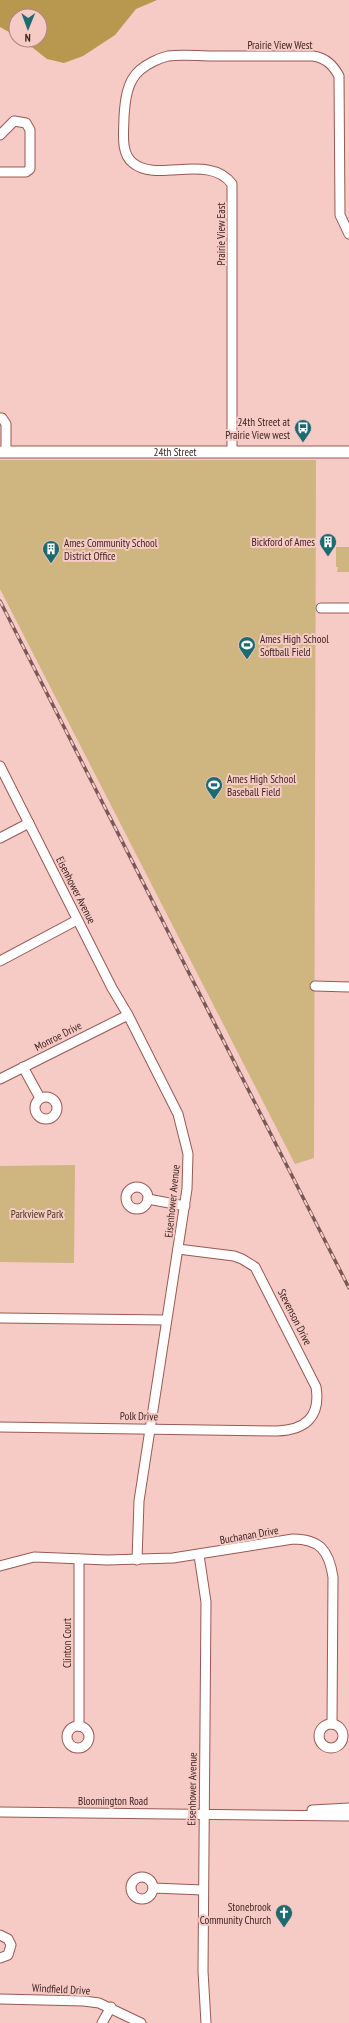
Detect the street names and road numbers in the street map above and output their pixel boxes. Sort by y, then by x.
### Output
street label: Prairie View West [247,38,313,52]
street label: Prairie View East [214,203,228,265]
street label: 24th Street [154,445,196,459]
street label: Eisenhower Avenue [53,854,99,926]
street label: Monroe Drive [32,1018,84,1054]
street label: Eisenhower Avenue [161,1163,183,1238]
street label: Stevenson Drive [275,1287,315,1348]
street label: Polk Drive [120,1409,159,1423]
street label: Buchanan Drive [218,1523,280,1547]
street label: Clinton Court [60,1618,74,1668]
street label: Eisenhower Avenue [184,1752,200,1826]
street label: Bloomington Road [78,1794,148,1808]
street label: Windfield Drive [31,1980,91,1998]

